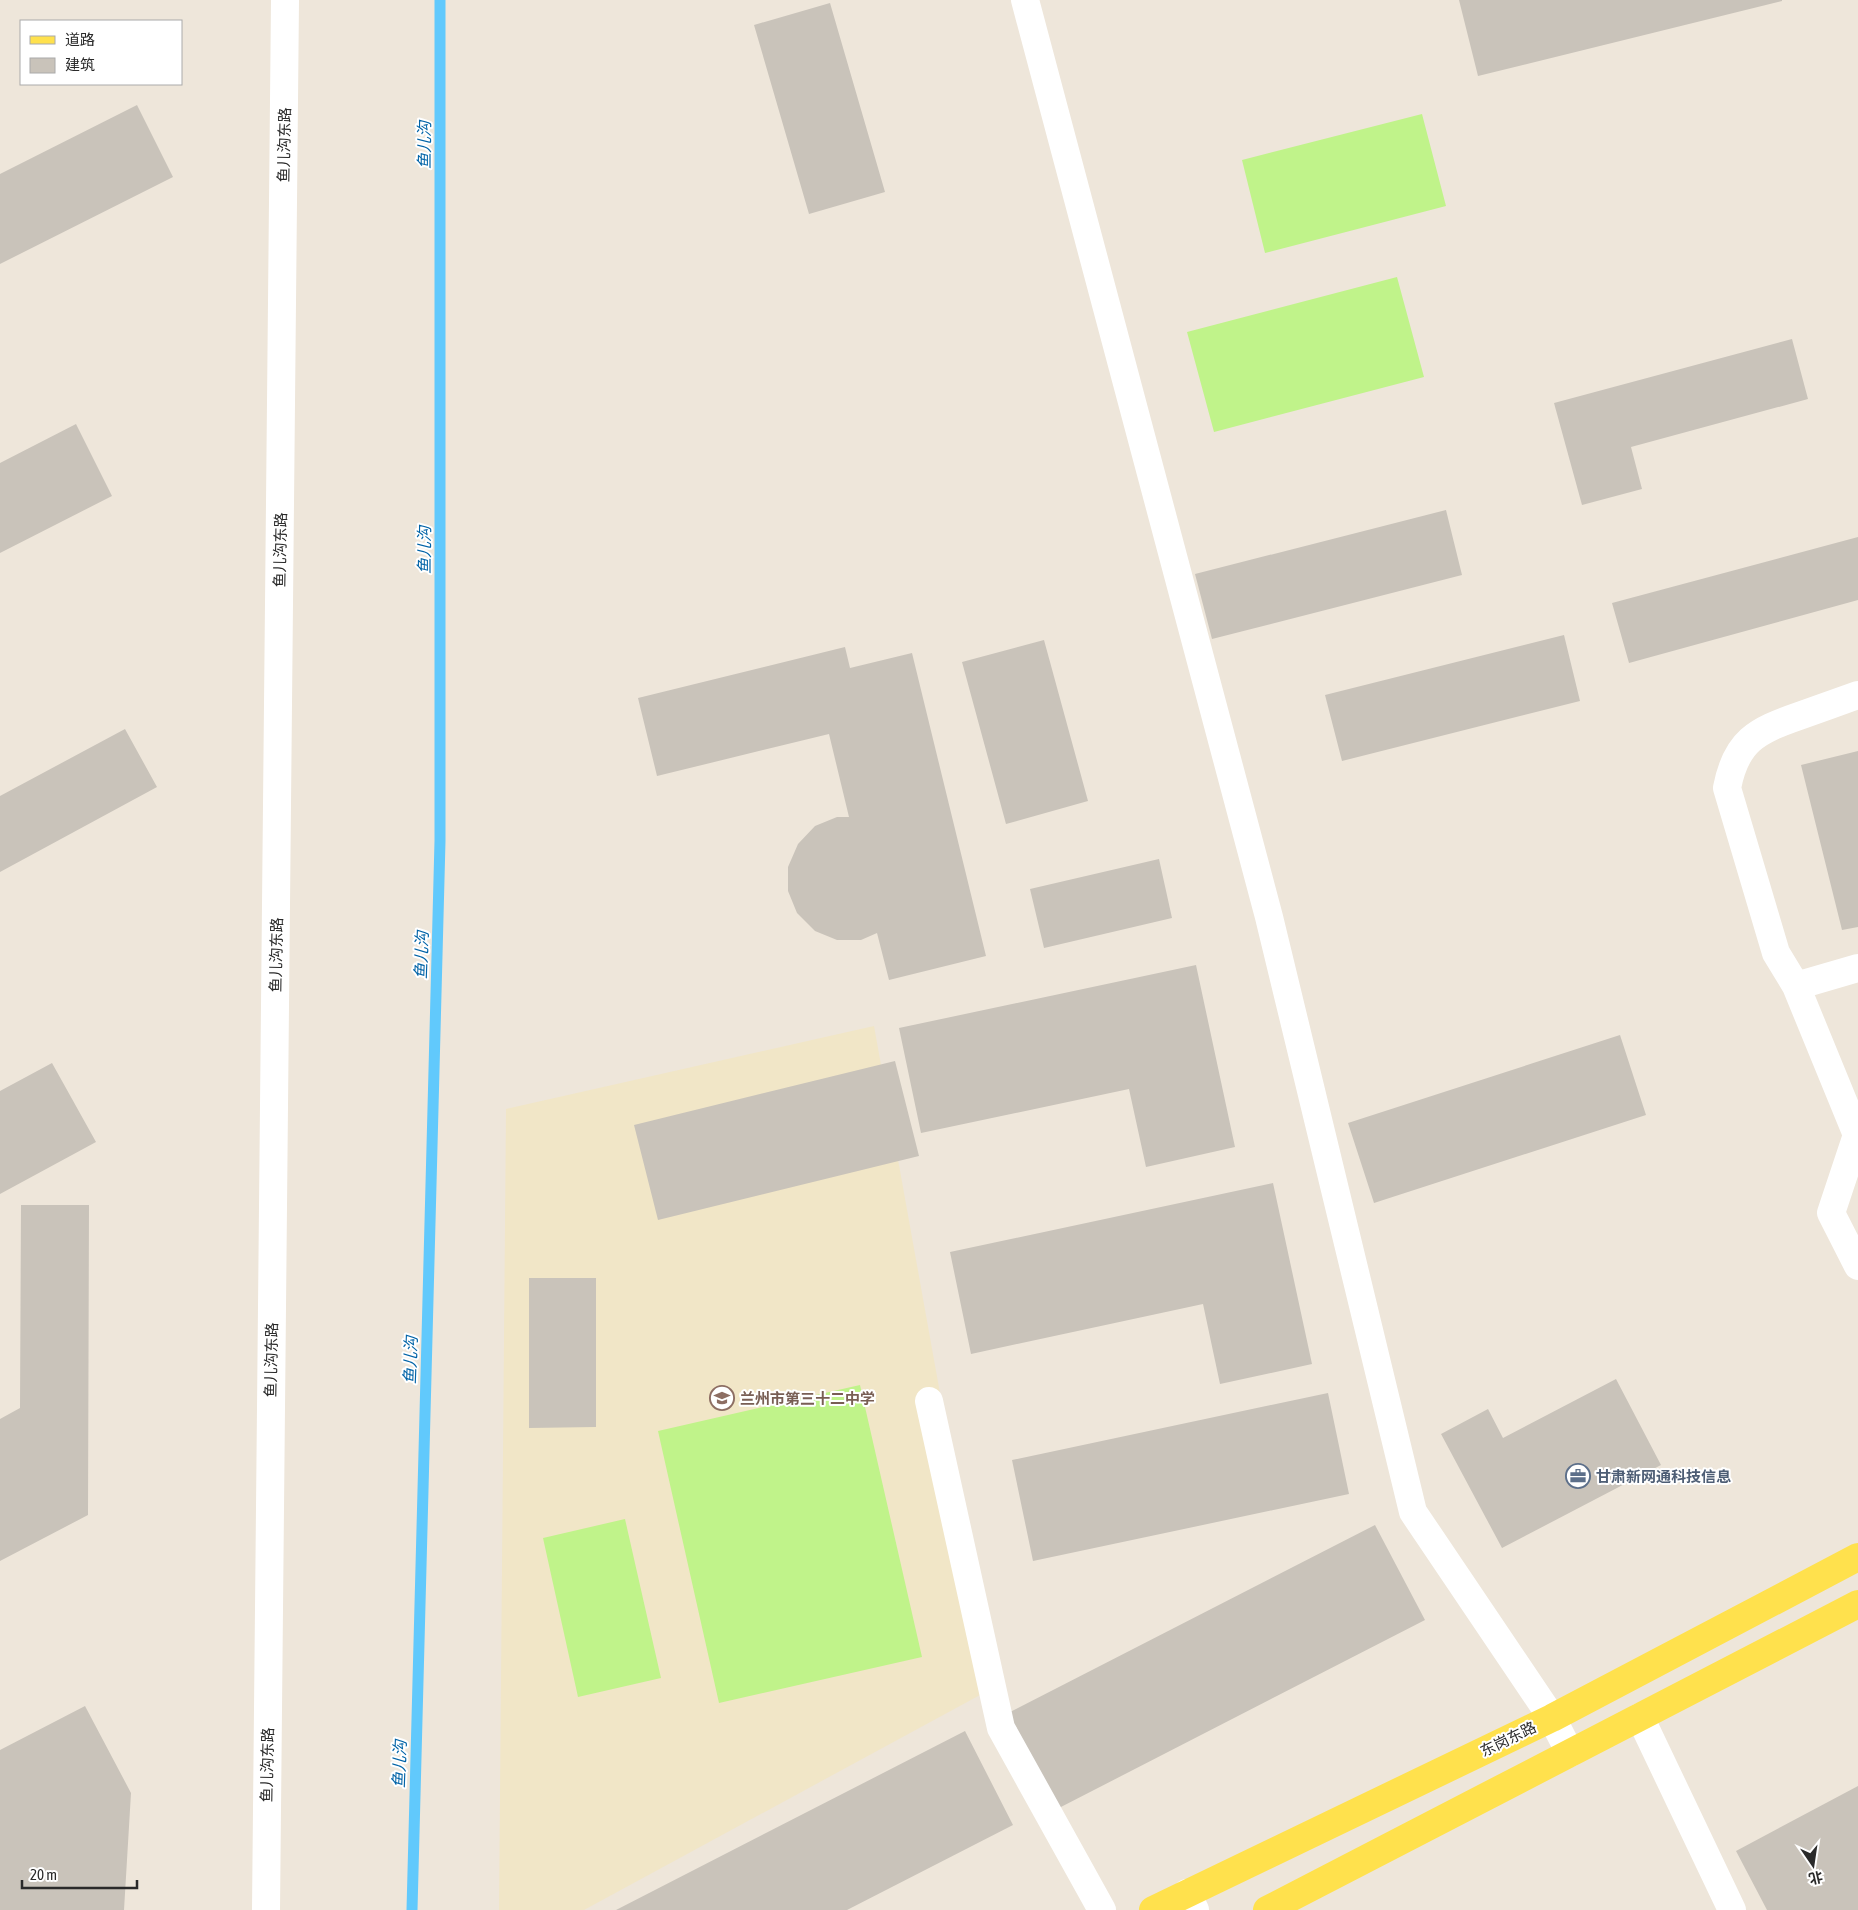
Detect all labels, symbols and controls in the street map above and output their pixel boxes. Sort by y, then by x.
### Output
legend [20,20,182,85]
text: 道路 [65,31,95,48]
text: 建筑 [65,56,95,73]
street label: 鱼儿沟东路 [275,107,293,183]
water label: 鱼儿沟 [415,119,433,169]
street label: 鱼儿沟东路 [271,512,289,588]
water label: 鱼儿沟 [415,524,433,574]
street label: 鱼儿沟东路 [267,917,285,993]
water label: 鱼儿沟 [411,929,431,979]
street label: 鱼儿沟东路 [262,1322,280,1398]
water label: 鱼儿沟 [400,1334,420,1384]
school or university icon: 兰州市第三十二中学 [709,1385,735,1411]
place label: 兰州市第三十二中学 [740,1390,875,1407]
office icon: 甘肃新网通科技信息 [1565,1463,1591,1489]
place label: 甘肃新网通科技信息 [1596,1468,1731,1485]
street label: 东岗东路 [1477,1718,1539,1760]
street label: 鱼儿沟东路 [258,1727,276,1803]
water label: 鱼儿沟 [389,1738,409,1788]
north arrow [1788,1840,1838,1890]
scale bar [22,1858,138,1890]
text: 20 m [30,1866,57,1883]
text: 北 [1807,1868,1825,1887]

